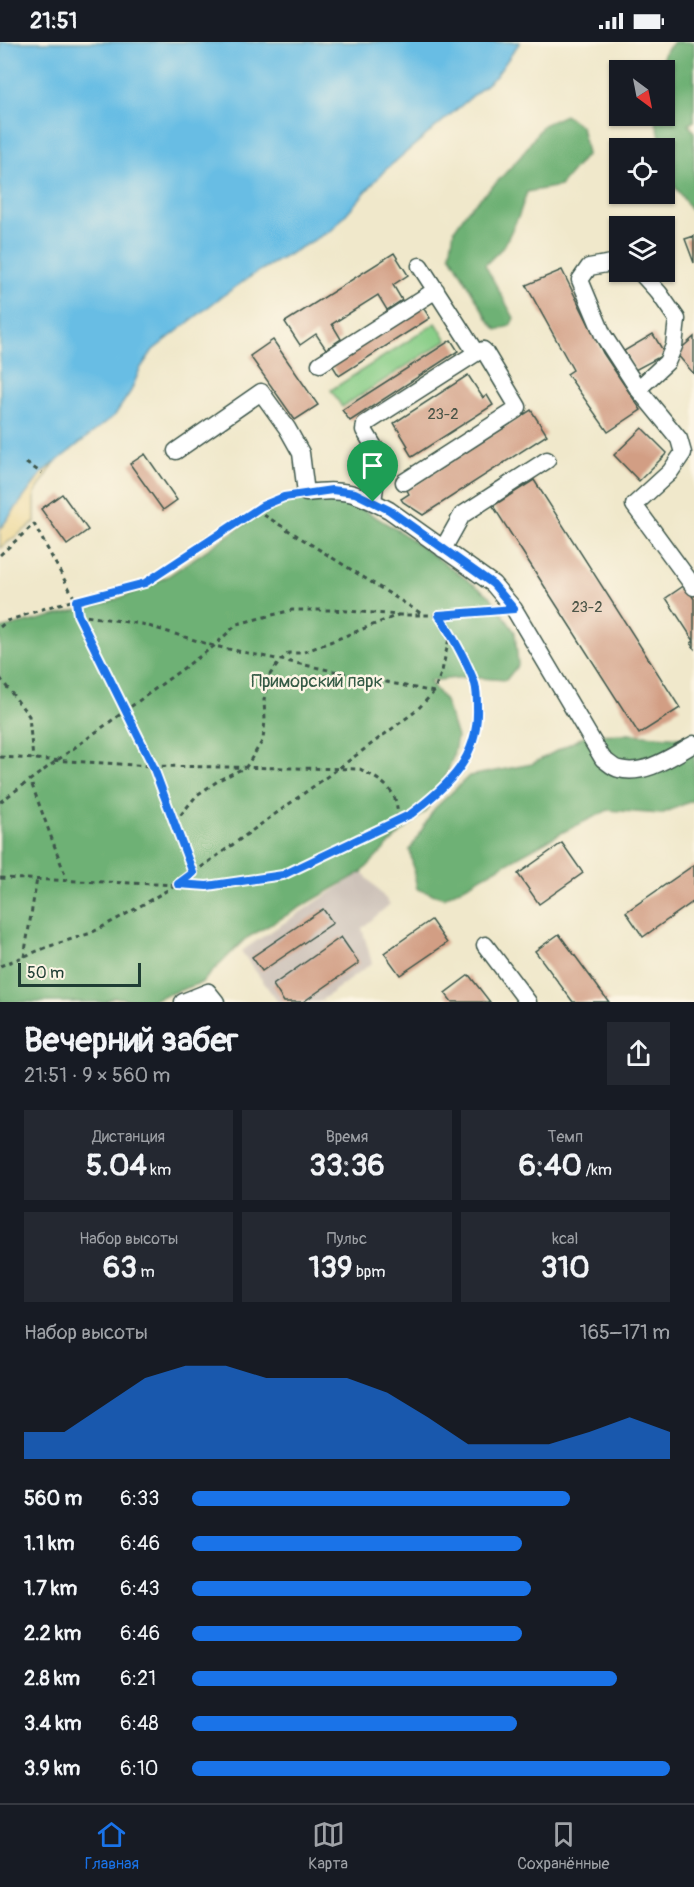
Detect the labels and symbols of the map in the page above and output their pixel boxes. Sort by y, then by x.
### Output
north arrow [609,60,675,126]
house number: 23-2 [427,405,459,424]
pin [347,440,398,502]
house number: 23-2 [571,598,603,617]
park label: Приморский парк [251,670,383,693]
scale bar [18,960,141,988]

